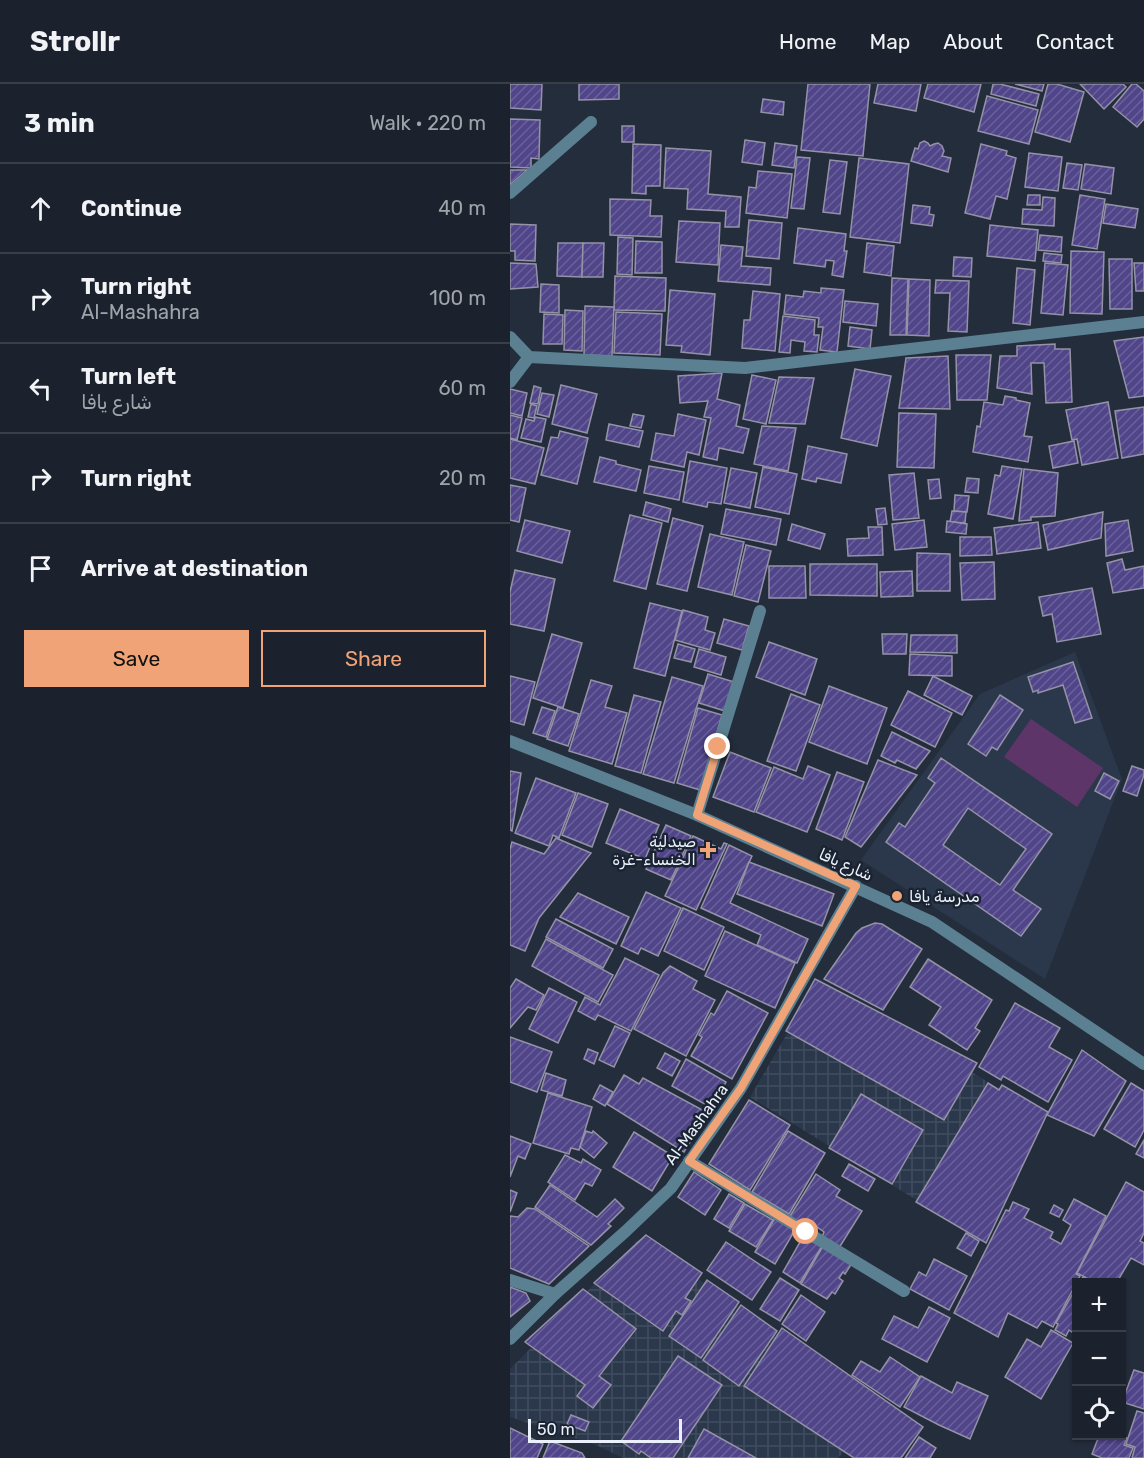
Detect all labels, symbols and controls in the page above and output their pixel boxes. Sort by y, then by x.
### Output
text: Strollr [30,25,120,58]
text: Home [779,29,836,54]
text: Map [869,29,910,54]
text: About [943,29,1003,54]
text: Contact [1036,29,1114,54]
text: 3 min [24,108,95,139]
text: Walk · 220 m [369,111,486,135]
icon: ahead [24,192,57,225]
text: Continue [81,195,182,222]
text: 40 m [438,196,486,220]
text: Turn right [81,273,191,300]
icon: right [24,282,57,315]
text: 100 m [429,286,486,310]
text: Al-Mashahra [81,300,200,324]
text: Turn left [81,363,176,390]
icon: left [24,372,57,405]
text: 60 m [439,376,486,400]
text: شارع يافا [81,390,152,414]
icon: right [24,462,57,495]
text: Turn right [81,465,191,492]
text: 20 m [439,466,486,490]
icon: arrive [24,552,57,585]
text: Arrive at destination [81,555,308,582]
button: Save [24,630,249,687]
button: Share [261,630,486,687]
route end [704,733,730,759]
place label: صيدلية الخنساء-غزة [612,832,696,870]
marker: صيدلية الخنساء-غزة [701,843,715,857]
street label: شارع يافا [815,844,876,887]
place label: مدرسة يافا [909,887,980,907]
marker: مدرسة يافا [890,889,904,903]
street label: Al-Mashahra [661,1080,732,1168]
route start [792,1218,818,1244]
map controls [1072,1278,1126,1440]
button: + [1072,1278,1126,1332]
button: − [1072,1332,1126,1386]
button: locate [1072,1386,1126,1440]
scale bar [528,1416,682,1444]
text: 50 m [537,1420,575,1439]

